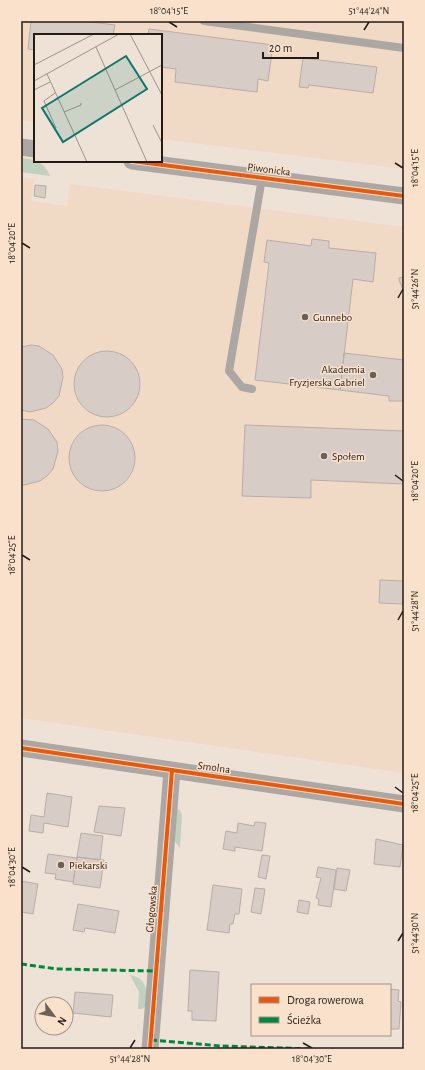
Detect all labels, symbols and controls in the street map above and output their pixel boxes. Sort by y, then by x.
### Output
text: 18°04'15"E [150,6,188,16]
text: 51°44'24"N [349,6,389,16]
inset map [34,34,162,162]
scale bar [263,34,318,60]
text: 20 m [269,42,292,54]
text: 18°04'15"E [410,149,420,187]
street label: Piwonicka [247,161,291,178]
text: 18°04'20"E [7,223,17,263]
text: 51°44'26"N [410,269,420,309]
marker: Gunnebo [300,312,310,322]
place label: Gunnebo [313,312,352,323]
place label: Akademia Fryzjerska Gabriel [289,364,365,388]
marker: Akademia Fryzjerska Gabriel [368,370,378,380]
marker: Społem [319,451,329,461]
place label: Społem [332,451,365,462]
text: 18°04'20"E [410,461,420,501]
text: 18°04'25"E [7,535,17,575]
text: 51°44'28"N [410,591,420,631]
street label: Smolna [197,760,231,775]
text: 18°04'25"E [410,773,420,813]
text: 18°04'30"E [7,847,17,887]
marker: Piekarski [56,860,66,870]
place label: Piekarski [69,860,108,871]
street label: Głogowska [144,885,159,933]
text: 51°44'30"N [410,913,420,953]
legend [251,984,391,1036]
text: Droga rowerowa [287,994,364,1006]
north arrow [34,996,74,1036]
text: Ścieżka [287,1012,322,1026]
text: N [55,1015,69,1027]
text: 51°44'28"N [110,1054,150,1064]
text: 18°04'30"E [292,1054,332,1064]

